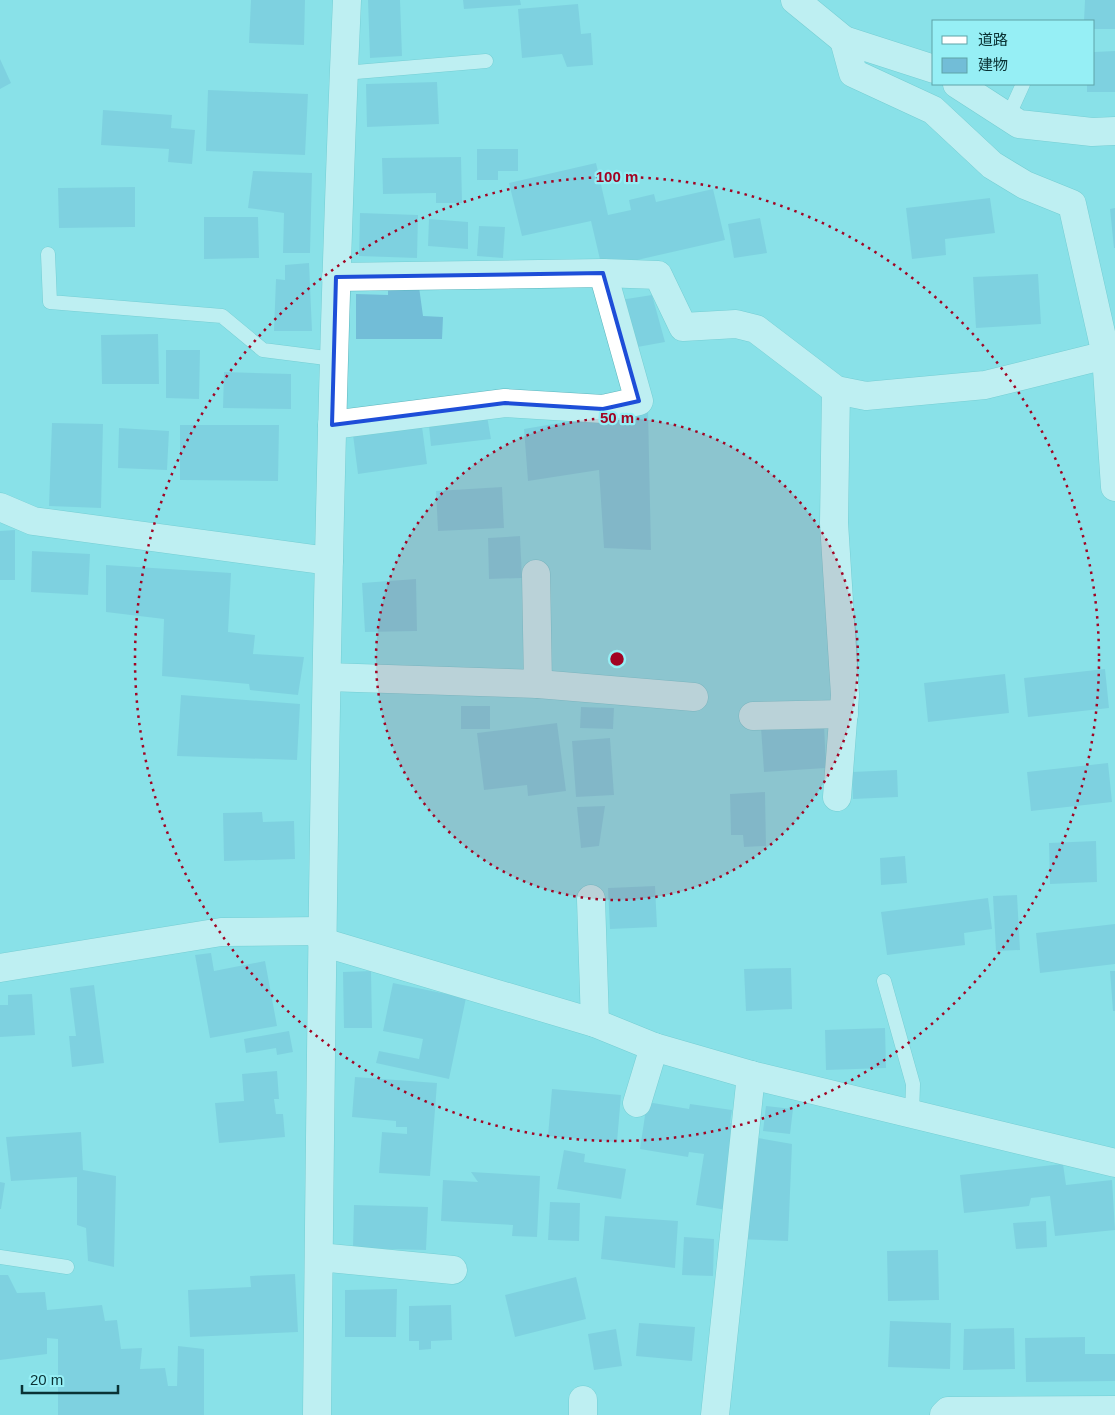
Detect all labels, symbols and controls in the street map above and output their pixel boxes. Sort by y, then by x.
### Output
legend [932,20,1095,85]
text: 道路 [978,31,1008,48]
text: 建物 [978,56,1008,73]
text: 100 m [596,168,638,185]
text: 50 m [600,409,634,426]
centre of rings [608,650,626,668]
scale bar [22,1362,119,1394]
text: 20 m [30,1371,63,1388]

